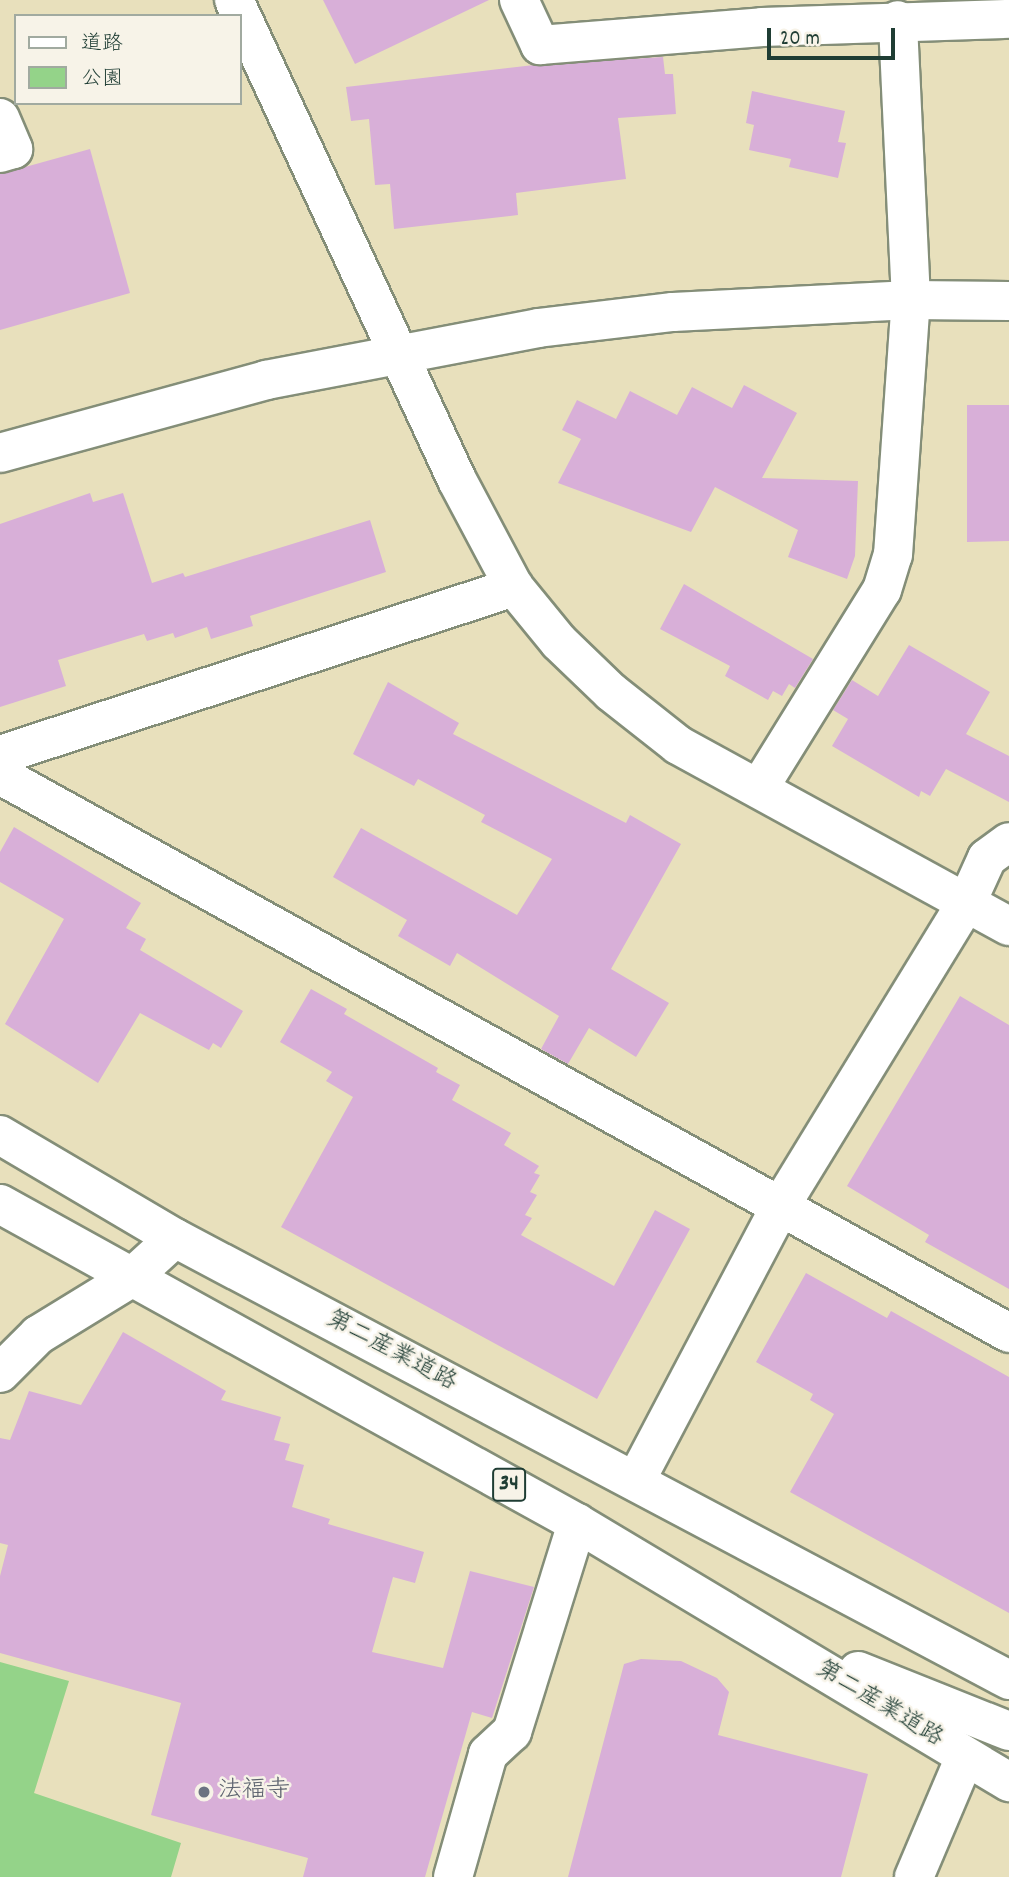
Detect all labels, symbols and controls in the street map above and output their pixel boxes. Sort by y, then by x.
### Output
legend [14,14,242,105]
scale bar [771,14,899,58]
text: 20 m [780,25,820,55]
text: 道路 [81,30,123,60]
text: 公園 [81,65,123,95]
street label: 第二産業道路 [321,1305,461,1399]
road number: 34 [491,1466,526,1504]
street label: 第二産業道路 [810,1656,948,1754]
place label: 法福寺 [218,1778,290,1806]
marker: 法福寺 [196,1784,212,1800]

